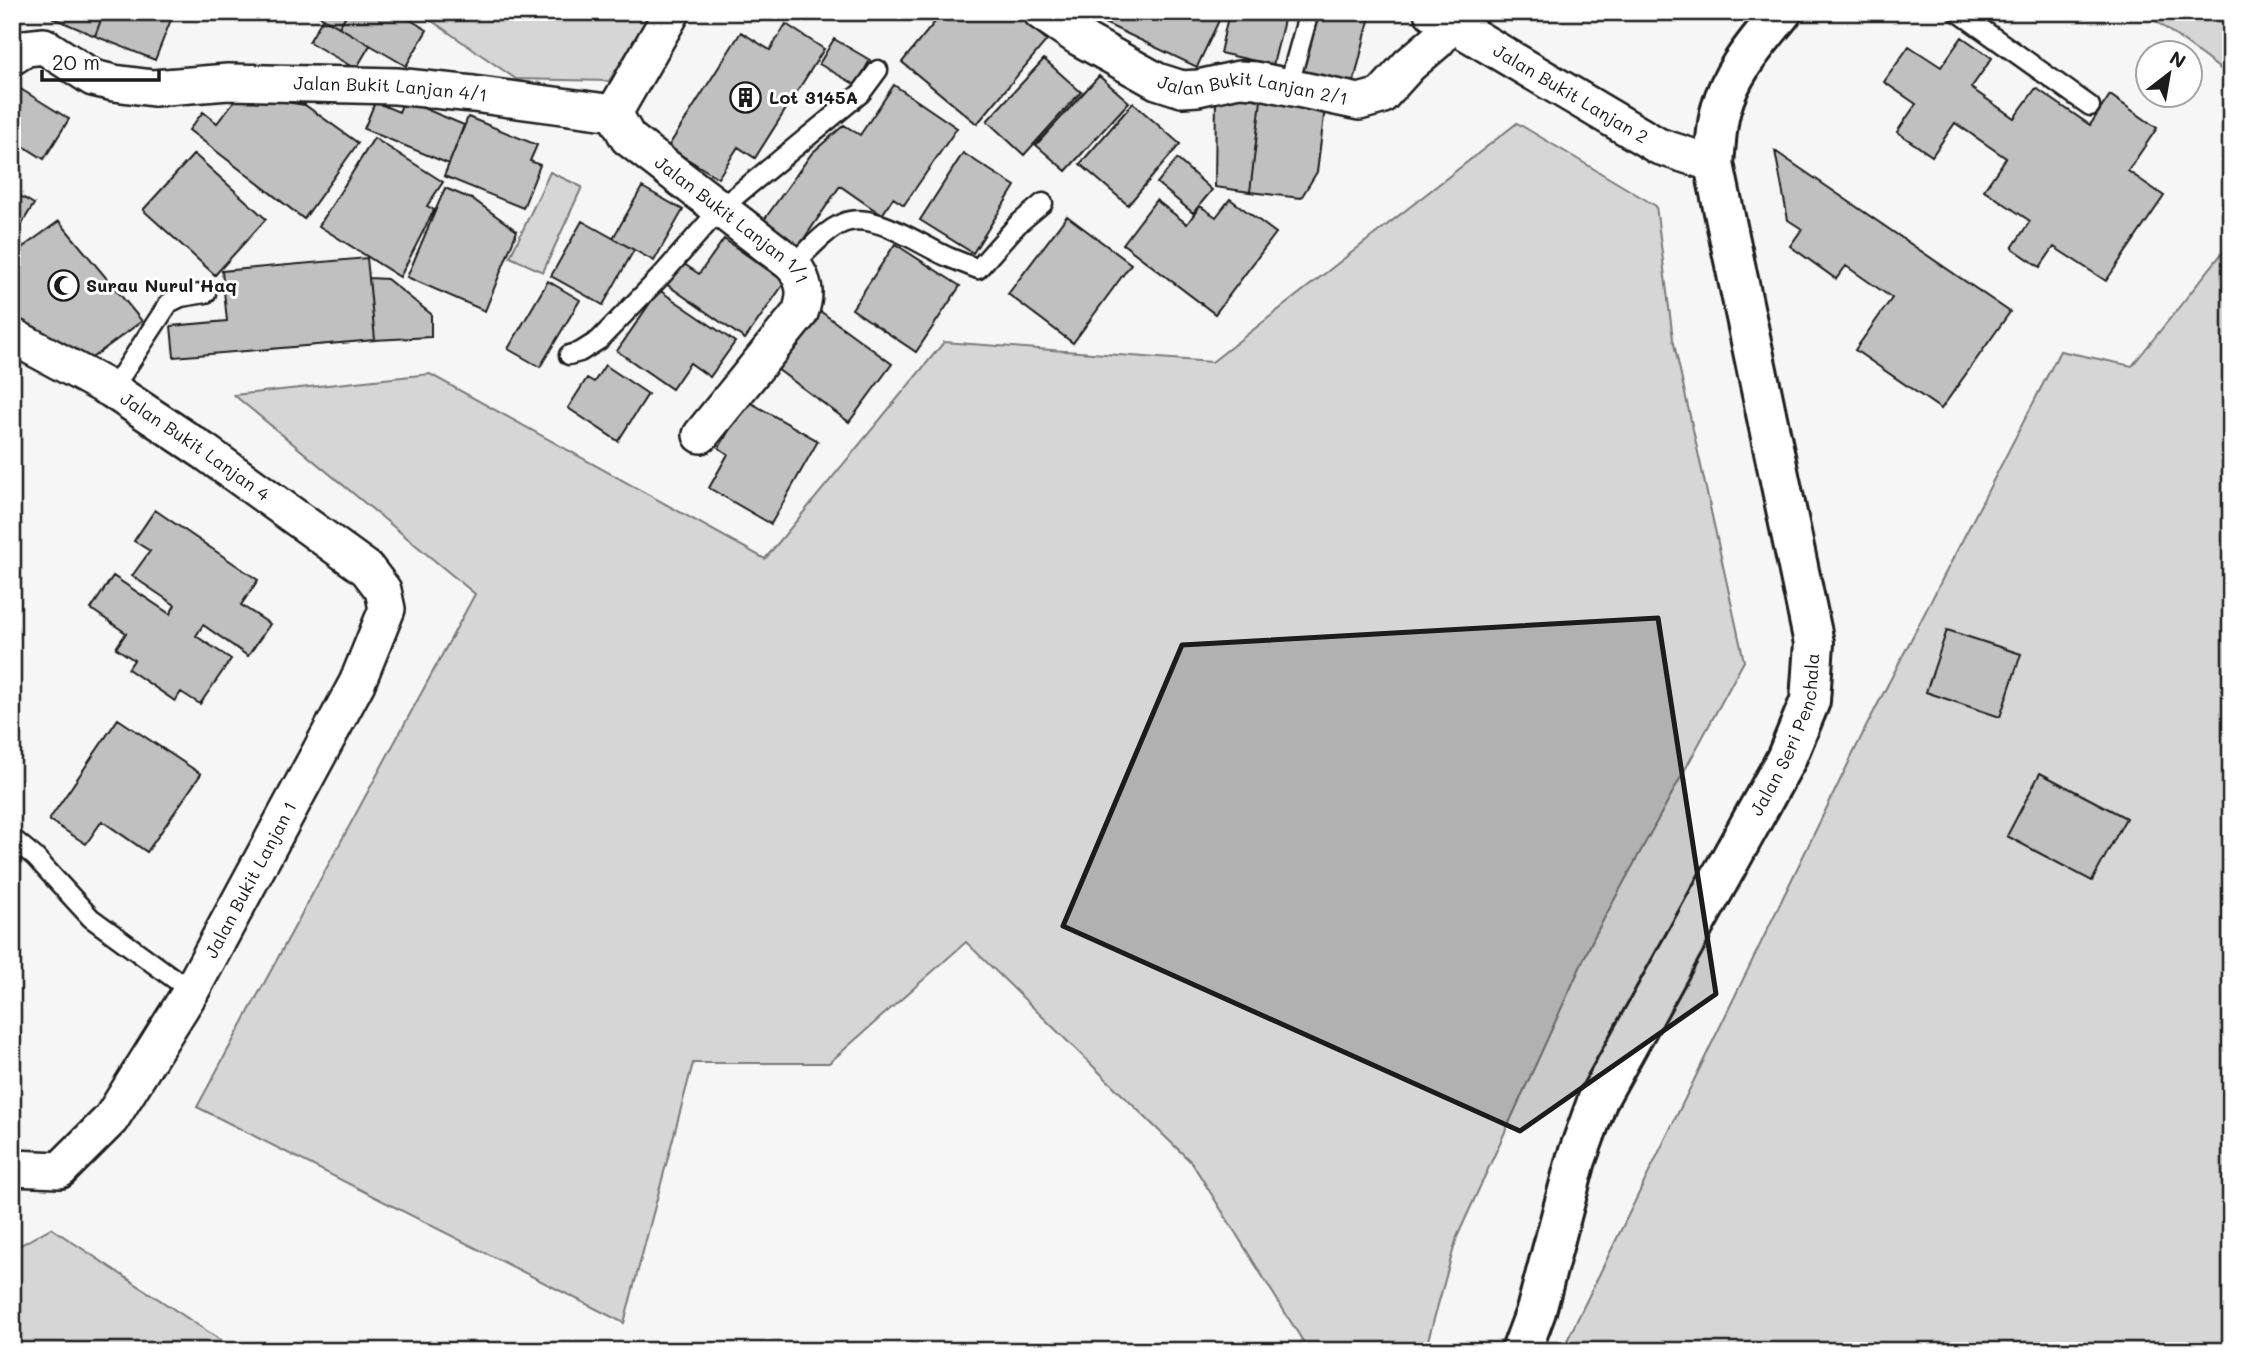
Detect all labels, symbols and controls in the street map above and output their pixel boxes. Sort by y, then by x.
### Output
scale bar [42,38,159,82]
street label: Jalan Bukit Lanjan 2 [1489,38,1653,148]
north arrow [2134,38,2204,108]
text: N [2165,45,2191,73]
text: 20 m [52,48,100,75]
street label: Jalan Bukit Lanjan 2/1 [1155,66,1350,110]
street label: Jalan Bukit Lanjan 4/1 [293,71,489,107]
building icon: Lot 3145A [729,81,763,115]
place label: Lot 3145A [769,85,858,109]
street label: Jalan Bukit Lanjan 1/1 [650,150,815,287]
mosque icon: Surau Nurul Haq [46,269,80,303]
place label: Surau Nurul Haq [86,273,237,297]
street label: Jalan Bukit Lanjan 4 [116,386,275,506]
street label: Jalan Seri Penchala [1744,652,1824,820]
street label: Jalan Bukit Lanjan 1 [199,797,302,962]

